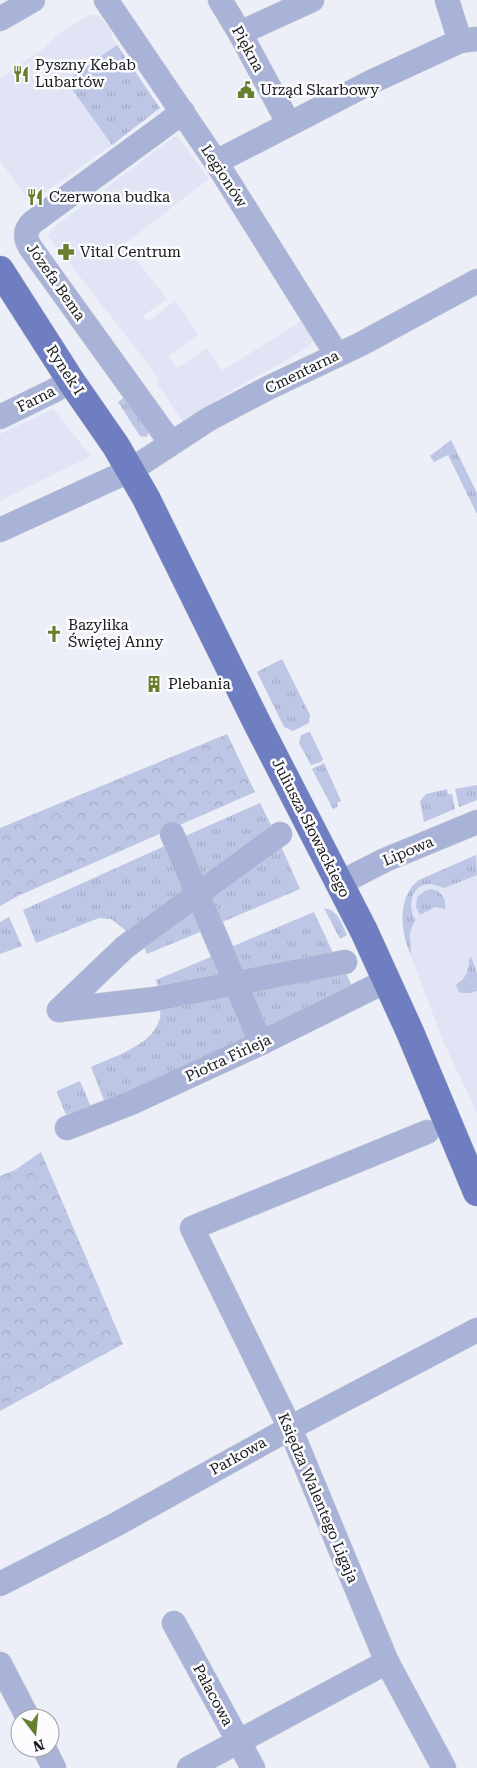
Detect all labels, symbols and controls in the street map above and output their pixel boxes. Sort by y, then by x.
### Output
street label: Piękna [228,23,268,75]
place label: Pyszny Kebab Lubartów [35,56,136,91]
restaurant icon: Pyszny Kebab Lubartów [11,64,31,84]
public building icon: Urząd Skarbowy [236,80,256,100]
place label: Urząd Skarbowy [260,81,379,99]
street label: Legionów [197,141,251,211]
restaurant icon: Czerwona budka [25,187,45,207]
place label: Czerwona budka [49,188,170,206]
street label: Józefa Bema [23,240,89,324]
pharmacy icon: Vital Centrum [56,242,76,262]
place label: Vital Centrum [80,243,181,261]
street label: Rynek I [42,342,88,398]
street label: Cmentarna [262,346,342,398]
street label: Farna [14,382,58,416]
place label: Bazylika Świętej Anny [68,616,163,651]
church icon: Bazylika Świętej Anny [44,624,64,644]
building icon: Plebania [144,674,164,694]
place label: Plebania [168,675,231,693]
street label: Juliusza Słowackiego [268,755,354,901]
street label: Lipowa [380,832,436,870]
street label: Piotra Firleja [182,1030,274,1086]
street label: Księdza Walentego Ligaja [274,1410,362,1586]
street label: Parkowa [207,1433,269,1479]
street label: Pałacowa [189,1661,237,1729]
north arrow [10,1708,60,1758]
text: N [31,1736,46,1755]

